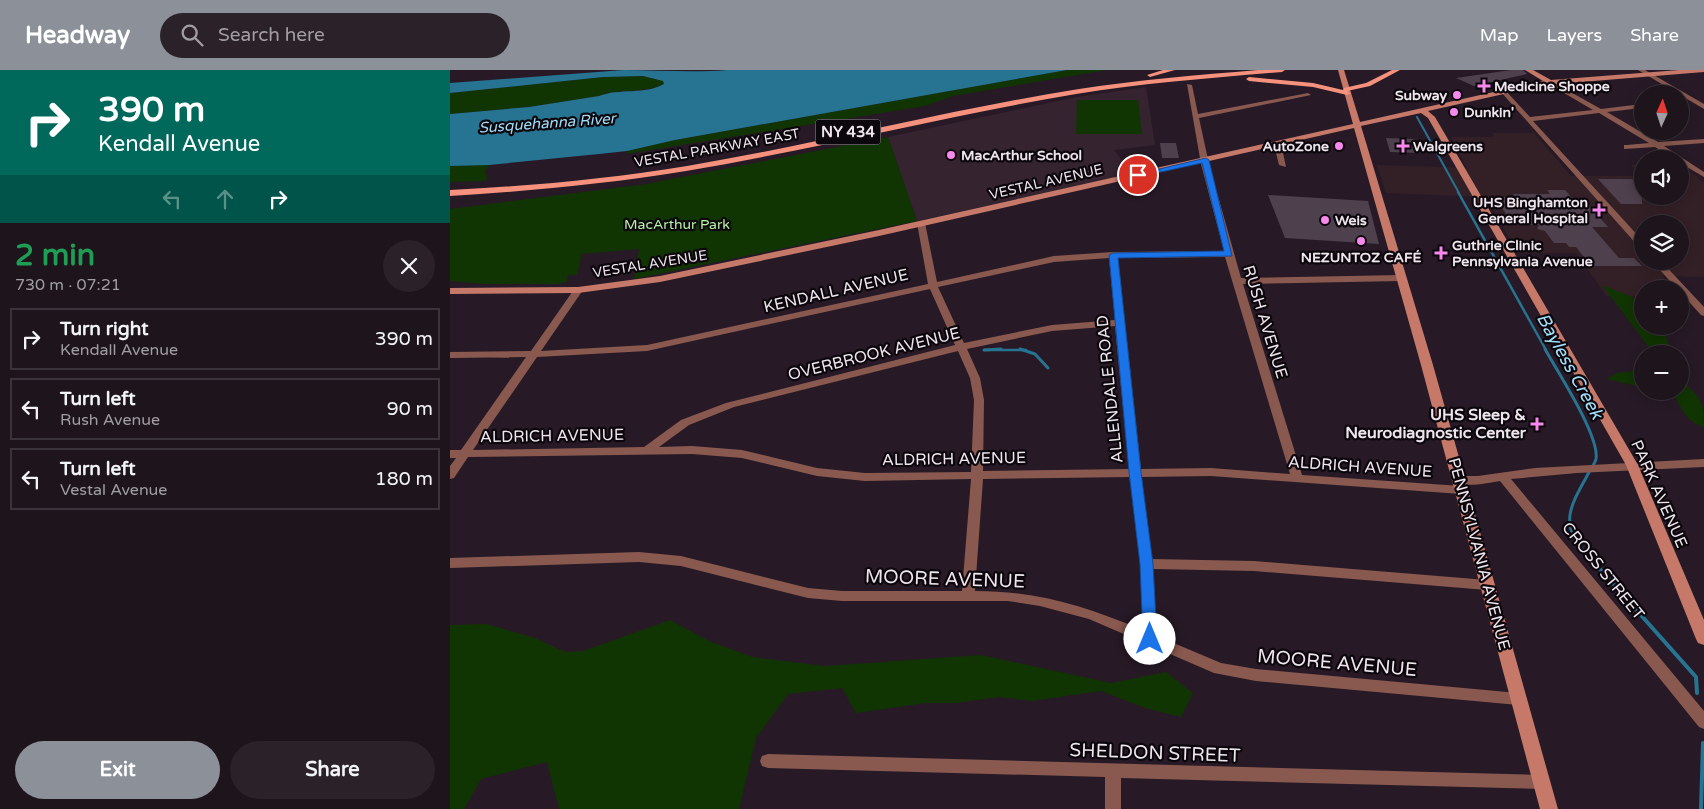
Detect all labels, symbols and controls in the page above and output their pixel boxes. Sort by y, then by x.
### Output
search box [160,13,510,58]
text: Headway [25,21,130,50]
icon: search [178,21,206,49]
text: Search here [218,24,325,46]
text: Map [1480,24,1519,46]
text: Layers [1547,24,1602,46]
text: Share [1630,24,1679,46]
place label: Medicine Shoppe [1494,78,1610,95]
marker: Medicine Shoppe [1478,80,1490,92]
north arrow [1634,85,1689,140]
map controls [1634,85,1689,400]
place label: Subway [1395,87,1447,104]
text: 390 m [98,89,205,131]
marker: Subway [1451,89,1463,101]
icon: right [15,90,80,155]
place label: Dunkin' [1464,104,1514,121]
marker: Dunkin' [1448,106,1460,118]
water label: Susquehanna River [478,109,618,137]
road number: NY 434 [816,120,880,144]
street label: VESTAL PARKWAY EAST [633,125,801,171]
text: Kendall Avenue [98,131,260,157]
place label: AutoZone [1263,138,1329,155]
place label: Walgreens [1413,138,1483,155]
marker: AutoZone [1333,140,1345,152]
marker: Walgreens [1397,140,1409,152]
place label: MacArthur School [961,147,1082,164]
marker: MacArthur School [945,149,957,161]
button: sound [1634,150,1689,205]
pin [1117,154,1159,196]
street label: VESTAL AVENUE [988,161,1104,203]
icon: arrive [1124,161,1152,189]
icon: left [158,185,186,213]
icon: ahead [211,185,239,213]
icon: right [264,185,292,213]
place label: UHS Binghamton General Hospital [1473,194,1588,227]
marker: UHS Binghamton General Hospital [1592,203,1606,217]
place label: Weis [1335,212,1367,229]
marker: Weis [1319,214,1331,226]
button: layers [1634,215,1689,270]
park label: MacArthur Park [624,216,730,233]
marker: NEZUNTOZ CAFÉ [1355,235,1367,247]
text: 2 min [15,237,95,274]
place label: Guthrie Clinic Pennsylvania Avenue [1452,237,1593,270]
button: close [383,240,435,292]
marker: Guthrie Clinic Pennsylvania Avenue [1434,246,1448,260]
street label: VESTAL AVENUE [591,247,709,281]
place label: NEZUNTOZ CAFÉ [1301,249,1421,266]
street label: RUSH AVENUE [1238,263,1292,381]
street label: KENDALL AVENUE [762,265,910,317]
text: 730 m · 07:21 [15,275,121,295]
button: + [1634,280,1689,335]
water label: Bayless Creek [1532,309,1609,424]
street label: ALLENDALE ROAD [1092,314,1128,464]
text: Turn right [60,318,148,340]
street label: OVERBROOK AVENUE [786,323,962,385]
icon: right [17,325,45,353]
text: 390 m [375,328,433,350]
text: Kendall Avenue [60,340,178,360]
button: − [1634,345,1689,400]
text: Turn left [60,388,136,410]
icon: left [17,395,45,423]
text: 90 m [387,398,433,420]
place label: UHS Sleep & Neurodiagnostic Center [1345,405,1527,443]
text: Rush Avenue [60,410,160,430]
marker: UHS Sleep & Neurodiagnostic Center [1530,417,1544,431]
street label: ALDRICH AVENUE [480,425,624,447]
street label: PARK AVENUE [1626,437,1692,551]
street label: ALDRICH AVENUE [882,448,1026,470]
street label: ALDRICH AVENUE [1287,452,1433,482]
street label: PENNSYLVANIA AVENUE [1444,455,1514,653]
text: Turn left [60,458,136,480]
icon: left [17,465,45,493]
text: 180 m [375,468,433,490]
text: Vestal Avenue [60,480,167,500]
street label: CROSS STREET [1557,518,1649,624]
street label: MOORE AVENUE [865,565,1025,593]
position arrow [1123,612,1175,664]
street label: MOORE AVENUE [1256,645,1418,681]
street label: SHELDON STREET [1069,739,1241,767]
button: Exit [15,741,220,799]
button: Share [230,741,435,799]

